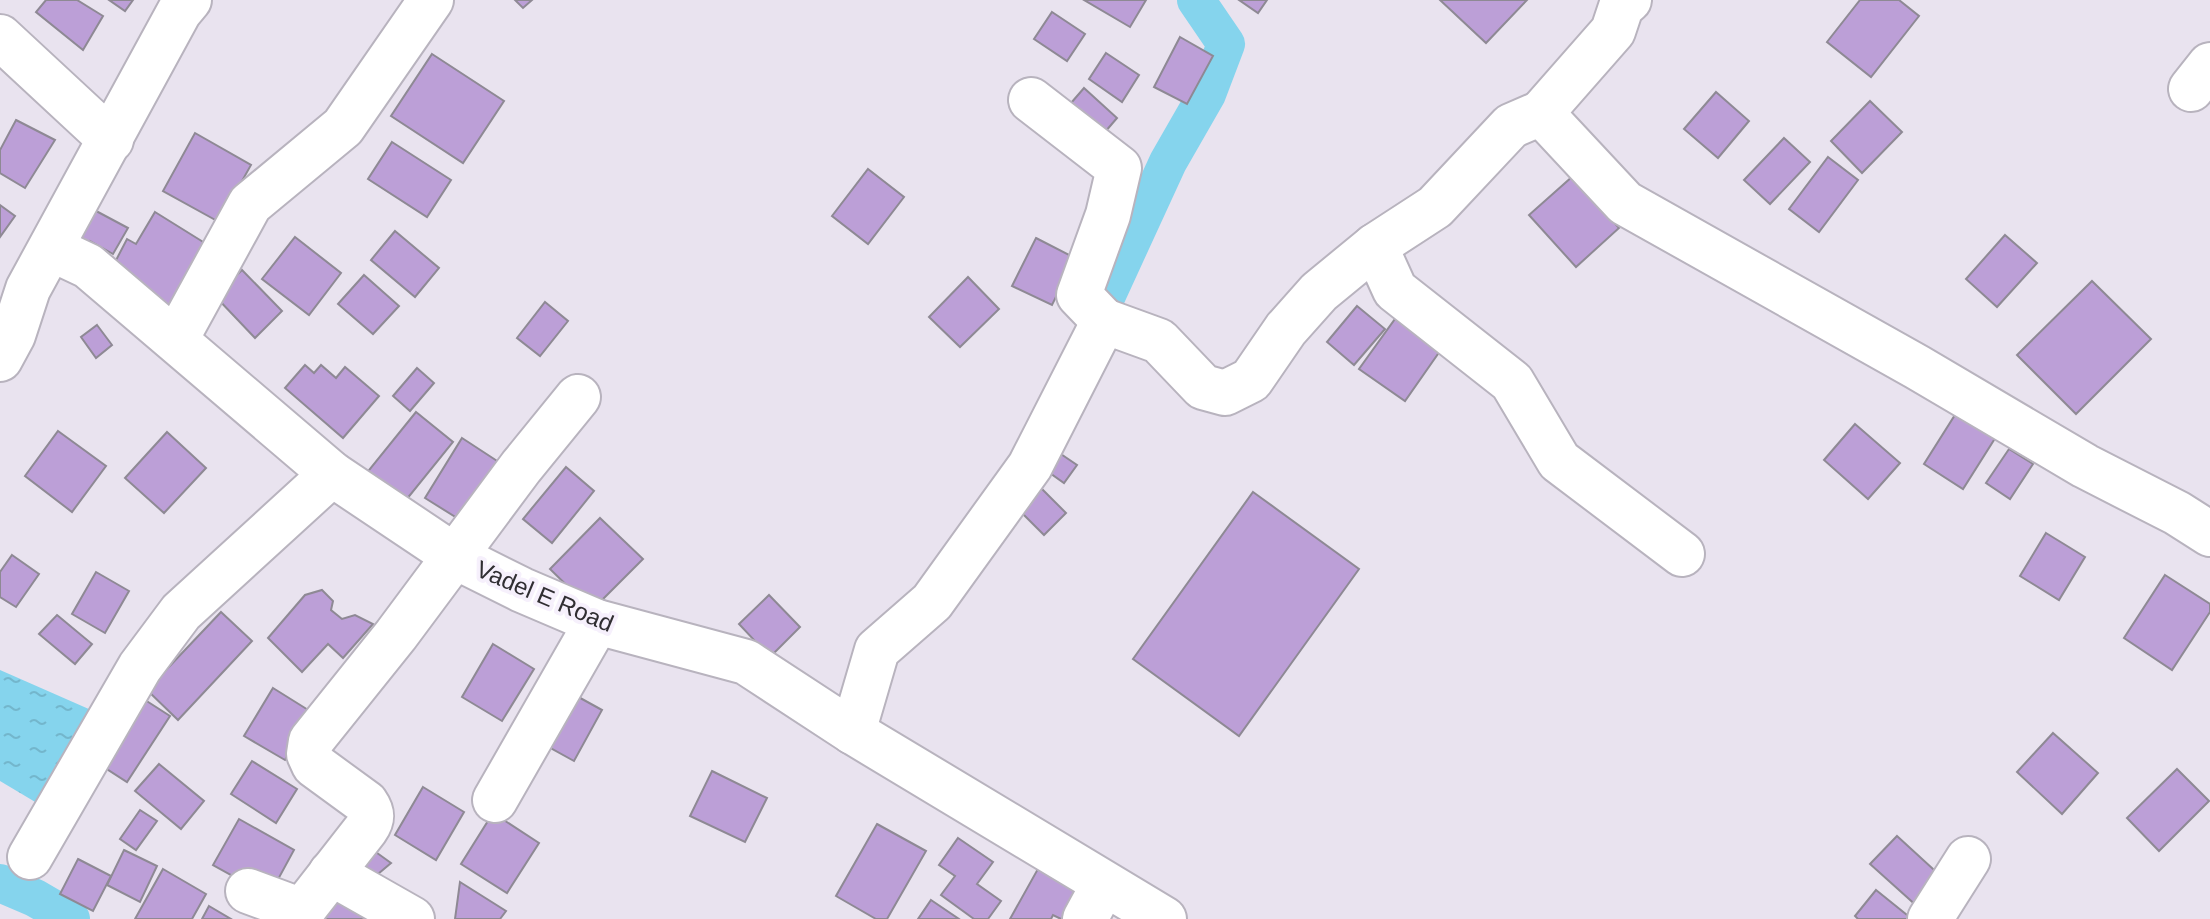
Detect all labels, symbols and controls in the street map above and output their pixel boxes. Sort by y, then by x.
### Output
street label: Vadel E Road [472,555,618,637]

